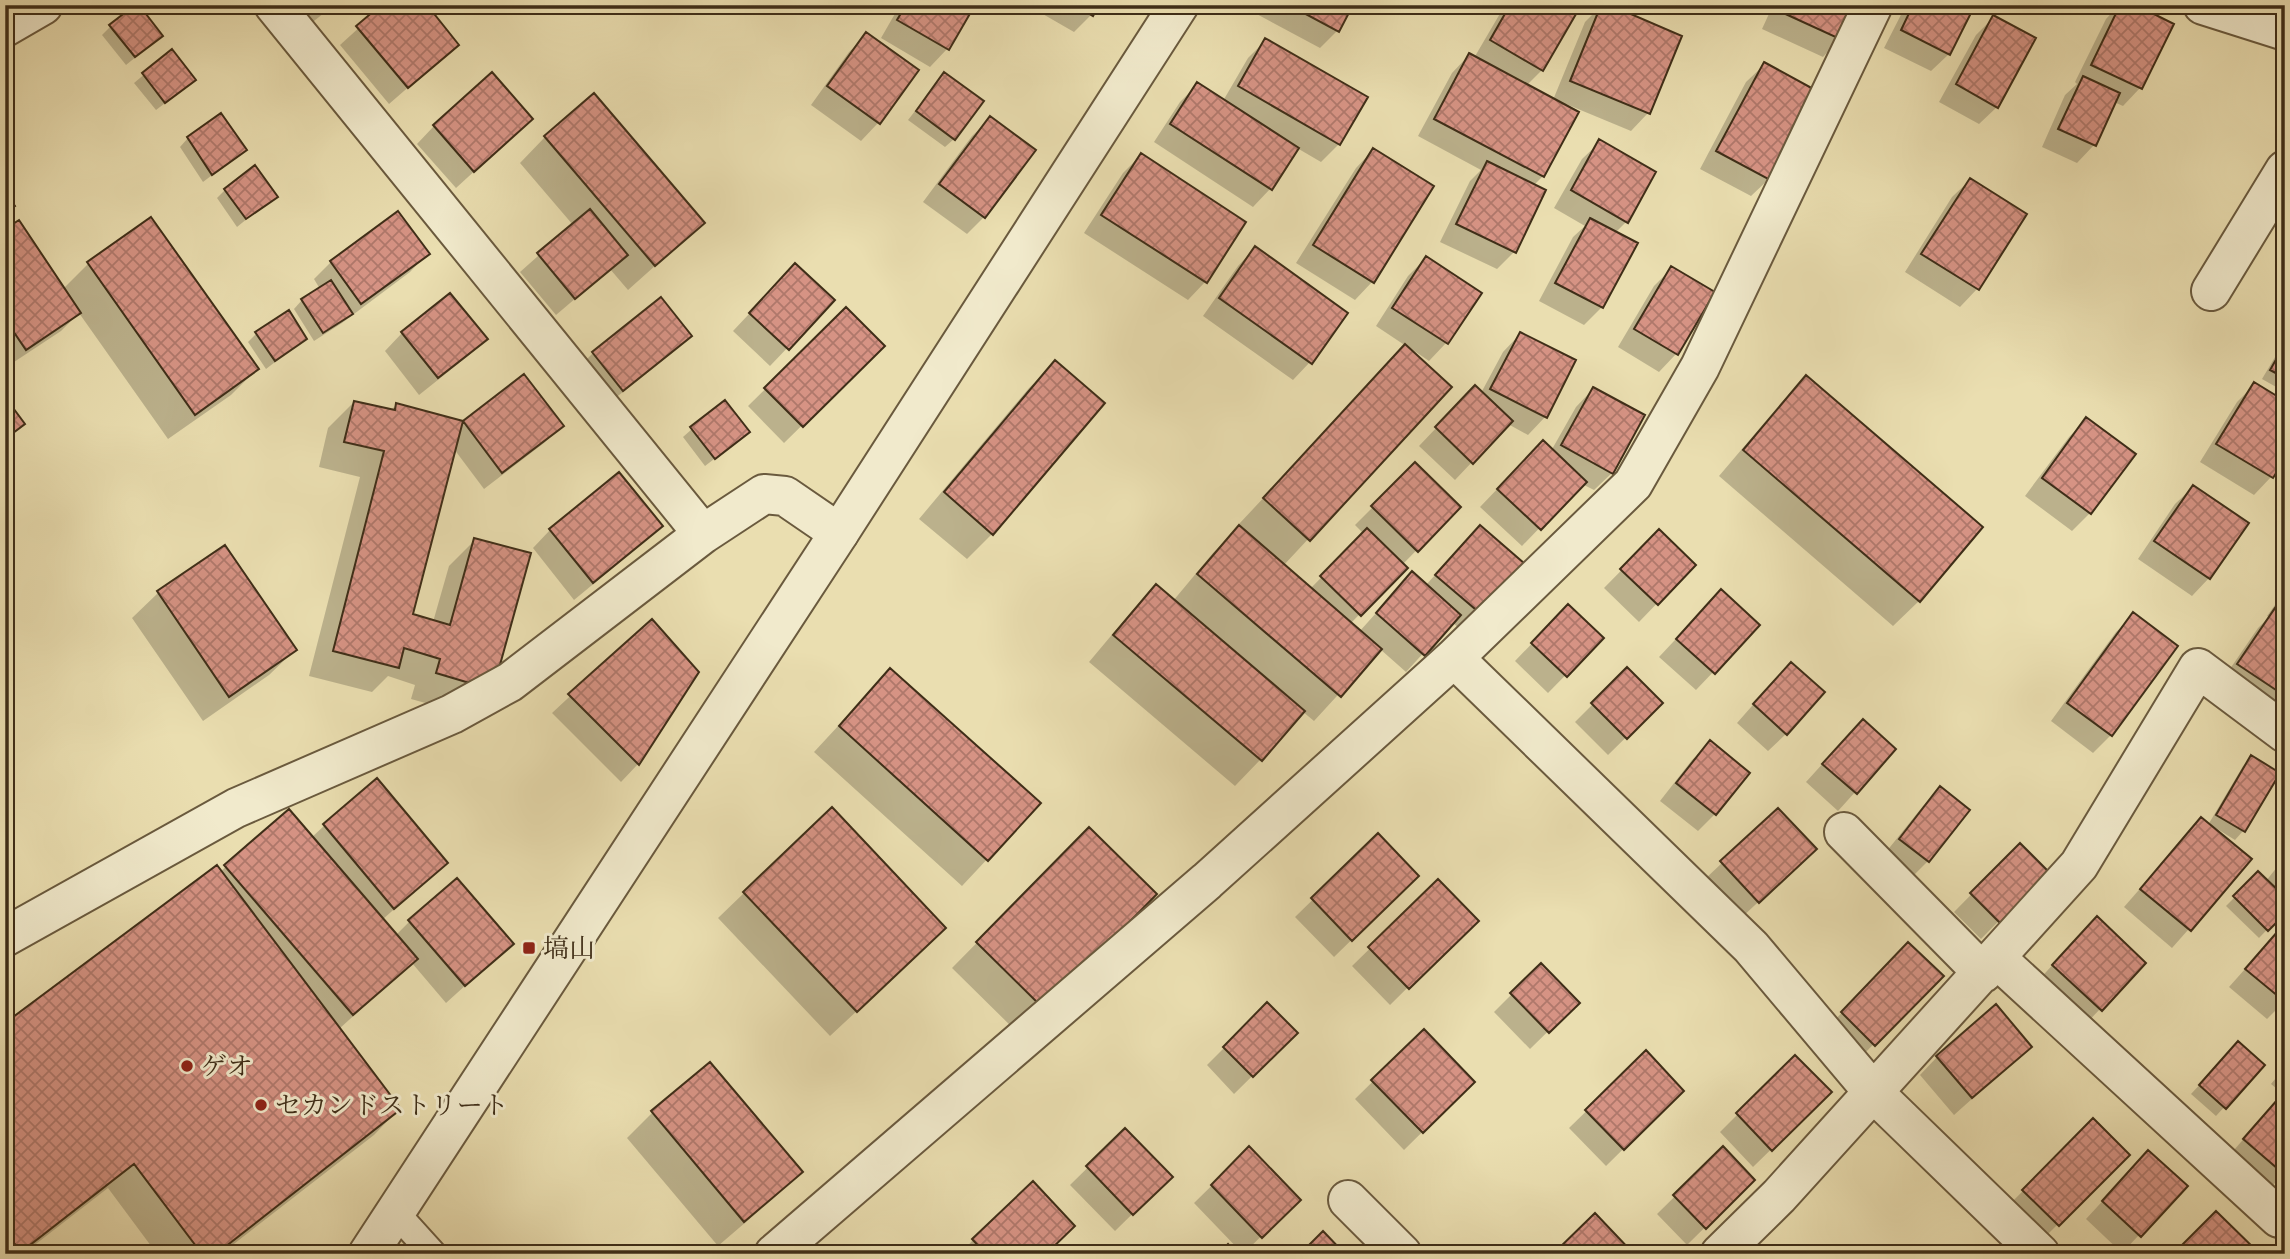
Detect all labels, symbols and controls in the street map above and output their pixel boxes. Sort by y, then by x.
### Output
place label: 塙山 [543,932,595,968]
marker: 塙山 [521,940,537,956]
place label: ゲオ [201,1050,252,1086]
marker: ゲオ [179,1058,195,1074]
place label: セカンドストリート [275,1089,509,1125]
marker: セカンドストリート [253,1097,269,1113]

